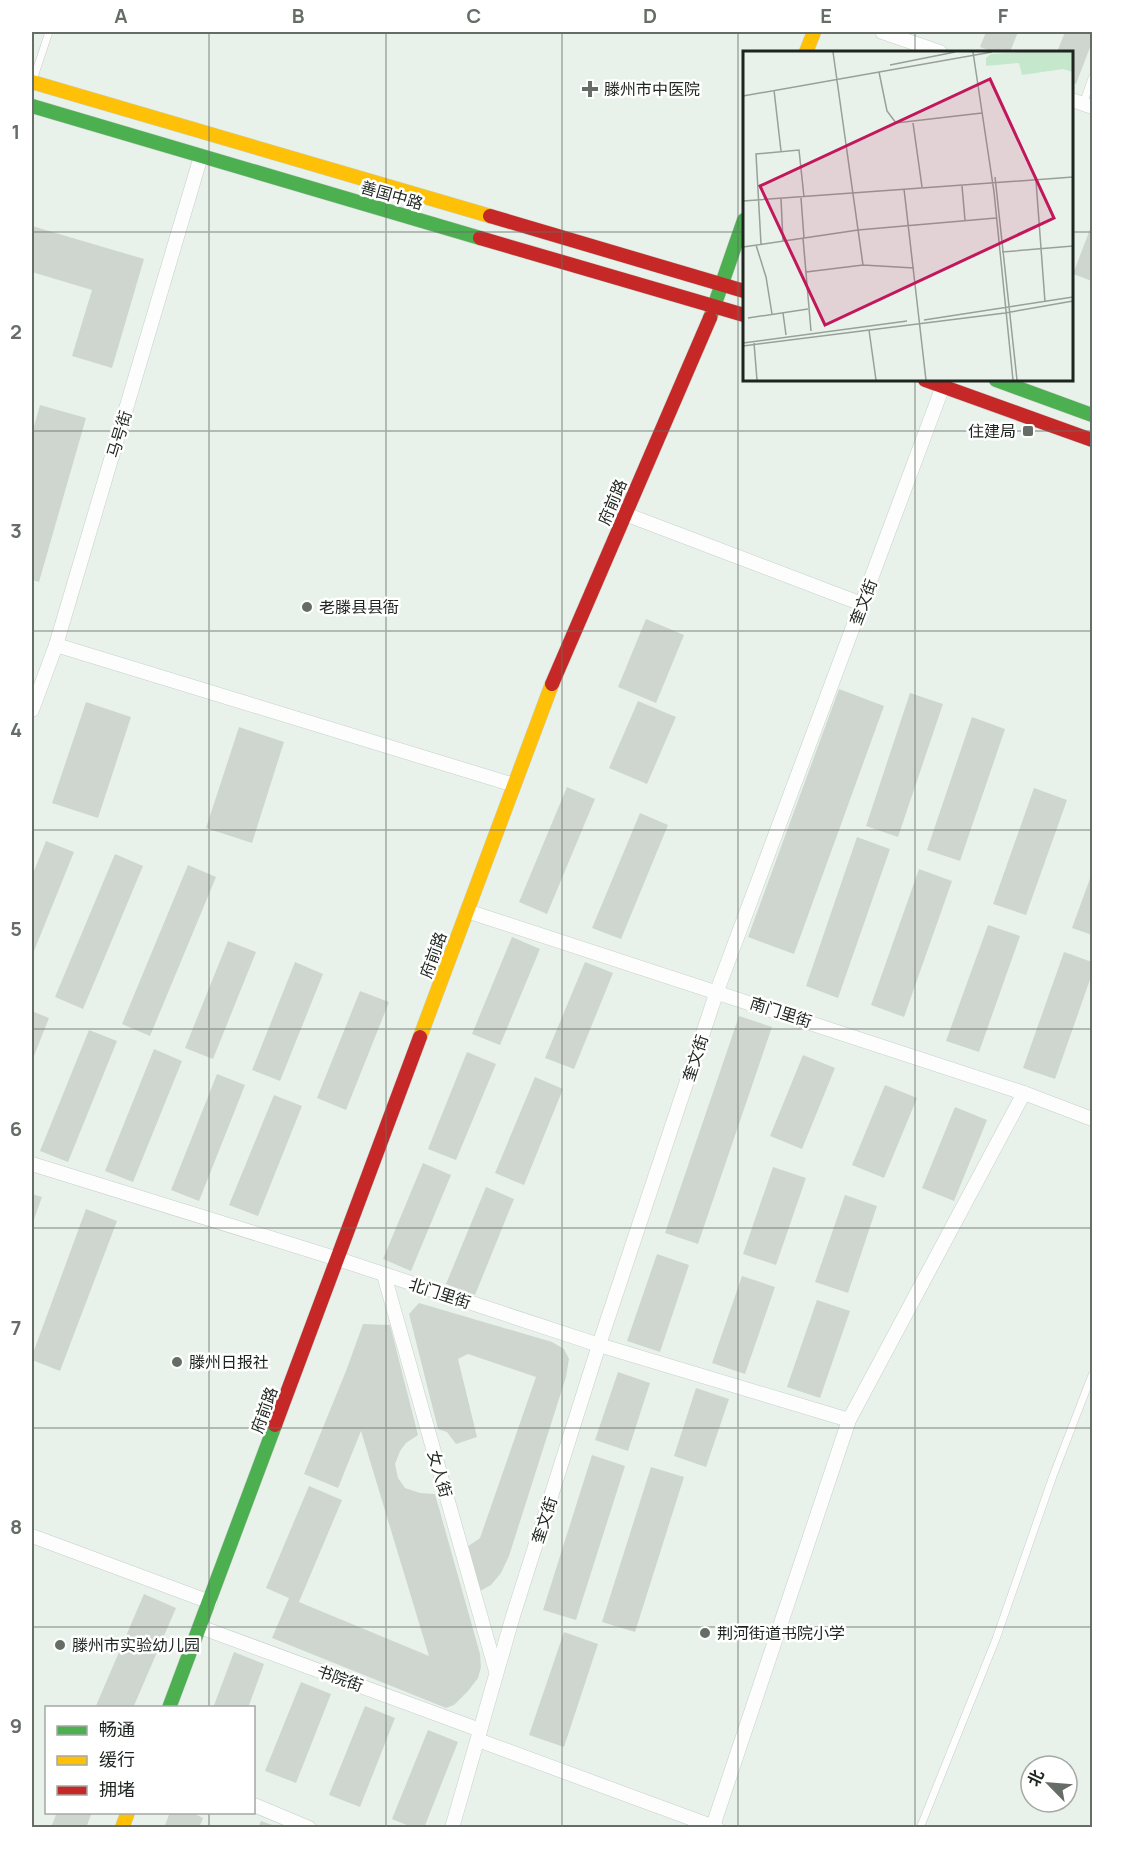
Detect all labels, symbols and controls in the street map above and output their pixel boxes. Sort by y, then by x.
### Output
text: A [114,2,128,29]
text: B [292,2,305,29]
text: C [467,2,481,29]
text: D [643,2,657,29]
text: E [820,2,832,29]
text: F [998,2,1009,29]
inset map [743,51,1073,381]
place label: 滕州市中医院 [604,78,700,100]
marker: 滕州市中医院 [581,80,599,98]
text: 1 [12,118,20,145]
street label: 善国中路 [358,176,426,214]
text: 2 [10,318,22,345]
street label: 马号街 [101,408,137,460]
place label: 住建局 [968,420,1016,442]
marker: 住建局 [1021,424,1035,438]
street label: 府前路 [592,476,632,528]
text: 3 [10,517,22,544]
street label: 奎文街 [844,576,882,628]
place label: 老滕县县衙 [319,596,399,618]
marker: 老滕县县衙 [300,600,314,614]
text: 4 [10,716,22,743]
text: 5 [10,915,22,942]
street label: 府前路 [414,929,452,981]
street label: 南门里街 [747,992,815,1032]
street label: 奎文街 [677,1032,713,1084]
text: 6 [10,1115,22,1142]
street label: 北门里街 [406,1273,474,1313]
text: 7 [11,1314,21,1341]
place label: 滕州日报社 [189,1351,269,1373]
marker: 滕州日报社 [170,1355,184,1369]
street label: 府前路 [245,1384,283,1436]
street label: 女人街 [423,1448,457,1500]
street label: 奎文街 [526,1494,562,1546]
text: 8 [10,1513,22,1540]
place label: 荆河街道书院小学 [717,1622,845,1644]
marker: 荆河街道书院小学 [698,1626,712,1640]
place label: 滕州市实验幼儿园 [72,1634,200,1656]
marker: 滕州市实验幼儿园 [53,1638,67,1652]
street label: 书院街 [314,1659,366,1697]
legend [45,1706,255,1814]
text: 9 [10,1712,22,1739]
text: 畅通 [99,1717,135,1741]
text: 缓行 [99,1747,135,1771]
north arrow [1019,1754,1079,1814]
text: 北 [1022,1766,1049,1790]
text: 拥堵 [99,1777,135,1801]

